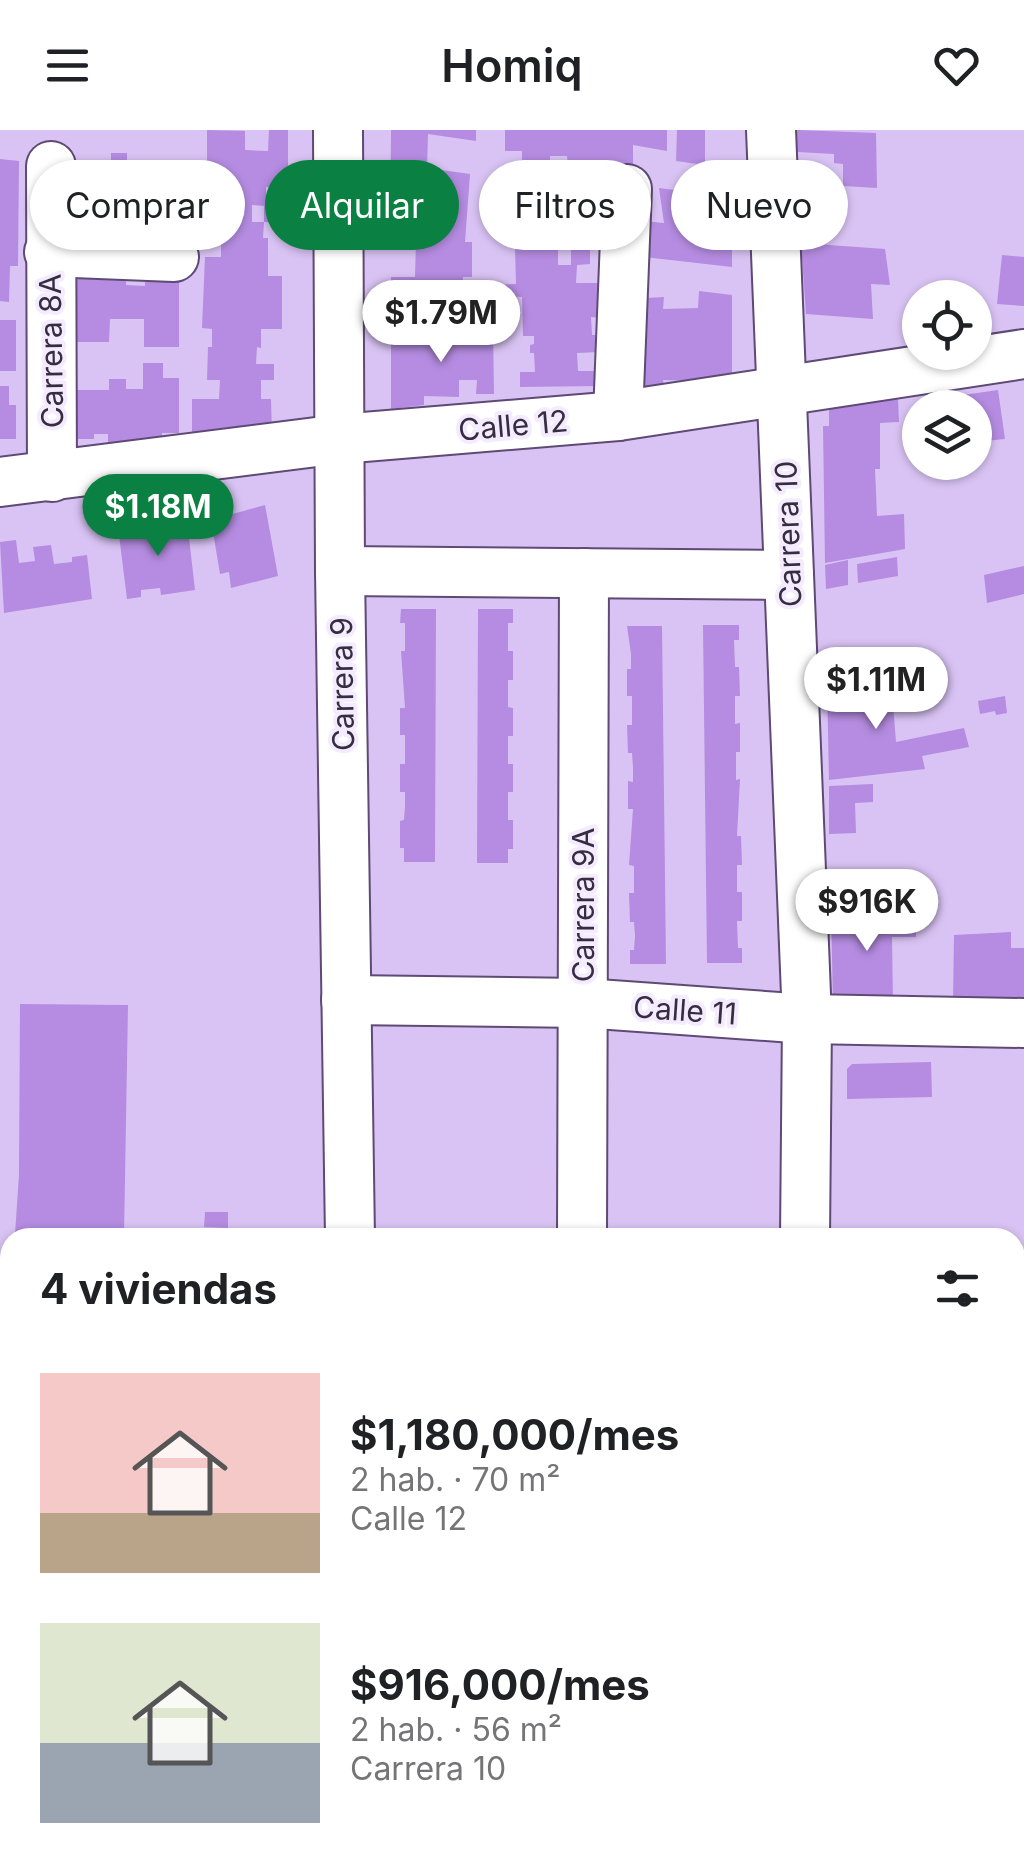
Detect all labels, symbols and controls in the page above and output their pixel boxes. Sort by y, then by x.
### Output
icon: menu [40,38,95,93]
text: Homiq [441,38,583,93]
icon: heart [929,38,984,93]
chip: Comprar [30,160,245,250]
chip: Alquilar [265,160,459,250]
chip: Filtros [479,160,651,250]
chip: Nuevo [671,160,848,250]
street label: Carrera 8A [32,273,70,429]
pin: $1.79M [360,280,522,365]
map controls [902,280,992,480]
button: locate [902,280,992,370]
text: $1.79M [384,293,498,332]
button: layers [902,390,992,480]
street label: Calle 12 [457,402,569,448]
street label: Carrera 10 [767,460,809,608]
pin: $1.18M [77,474,239,559]
text: $1.18M [105,487,211,526]
street label: Carrera 9 [323,617,361,751]
pin: $1.11M [795,647,957,732]
text: $1.11M [826,660,926,699]
street label: Carrera 9A [565,828,601,982]
pin: $916K [797,869,937,954]
text: $916K [817,882,917,921]
street label: Calle 11 [632,988,738,1032]
icon: filters [930,1261,985,1316]
text: 4 viviendas [40,1263,277,1314]
text: $1,180,000/mes [350,1409,679,1460]
icon: home [120,1413,240,1533]
text: 2 hab. · 70 m² [350,1460,560,1499]
text: Calle 12 [350,1499,467,1538]
text: $916,000/mes [350,1659,650,1710]
icon: home [120,1663,240,1783]
text: 2 hab. · 56 m² [350,1710,562,1749]
text: Carrera 10 [350,1749,506,1788]

